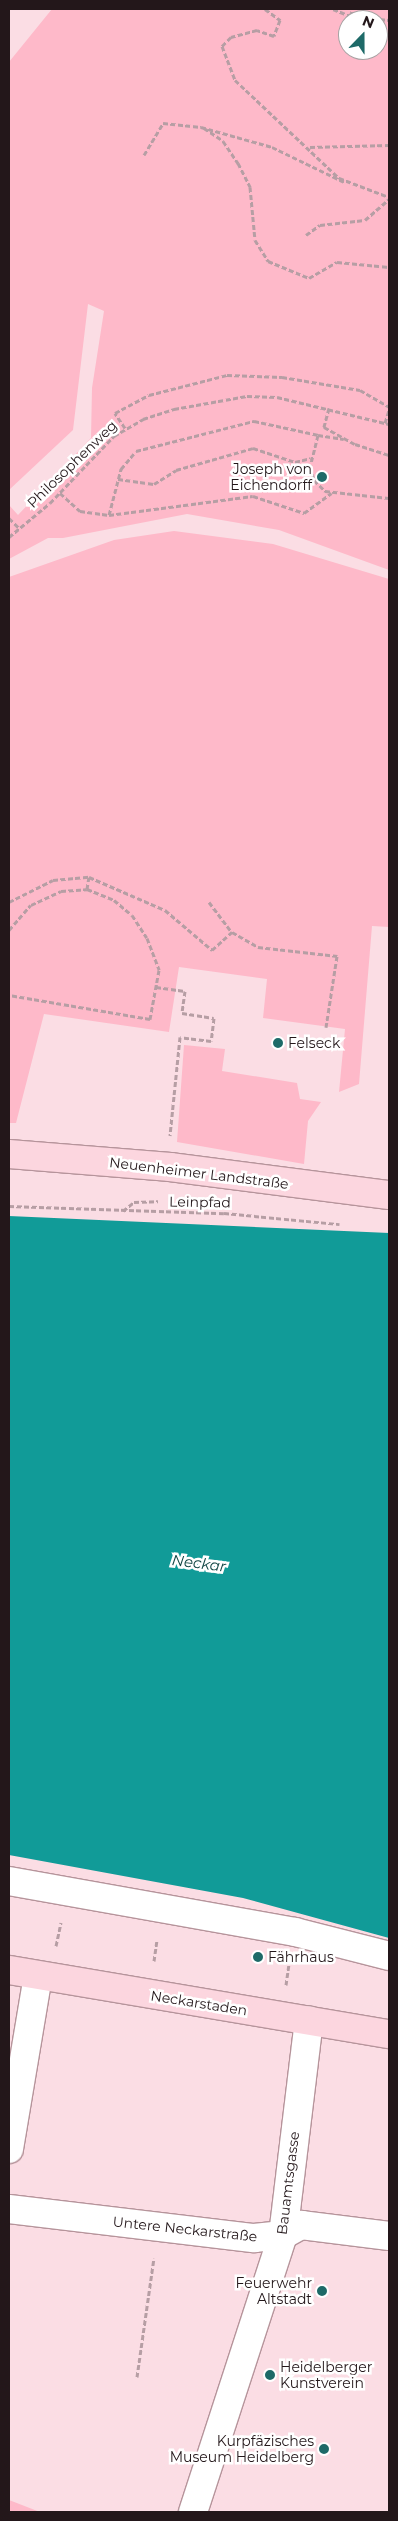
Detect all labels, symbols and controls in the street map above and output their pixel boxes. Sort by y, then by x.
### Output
north arrow [338,10,388,60]
text: N [360,12,377,32]
street label: Philosophenweg [24,417,120,511]
place label: Joseph von Eichendorff [230,461,312,494]
marker: Joseph von Eichendorff [316,471,328,483]
place label: Felseck [288,1035,340,1051]
marker: Felseck [272,1037,284,1049]
street label: Neuenheimer Landstraße [108,1154,290,1192]
street label: Leinpfad [169,1193,231,1211]
water label: Neckar [171,1551,227,1575]
place label: Fährhaus [268,1949,334,1965]
marker: Fährhaus [252,1951,264,1963]
street label: Neckarstaden [149,1987,249,2019]
street label: Bauamtsgasse [273,2130,303,2236]
street label: Untere Neckarstraße [112,2213,258,2245]
place label: Feuerwehr Altstadt [236,2275,312,2308]
marker: Feuerwehr Altstadt [316,2285,328,2297]
place label: Heidelberger Kunstverein [280,2359,372,2392]
marker: Heidelberger Kunstverein [264,2369,276,2381]
place label: Kurpfäzisches Museum Heidelberg [170,2433,314,2466]
marker: Kurpfäzisches Museum Heidelberg [318,2443,330,2455]

